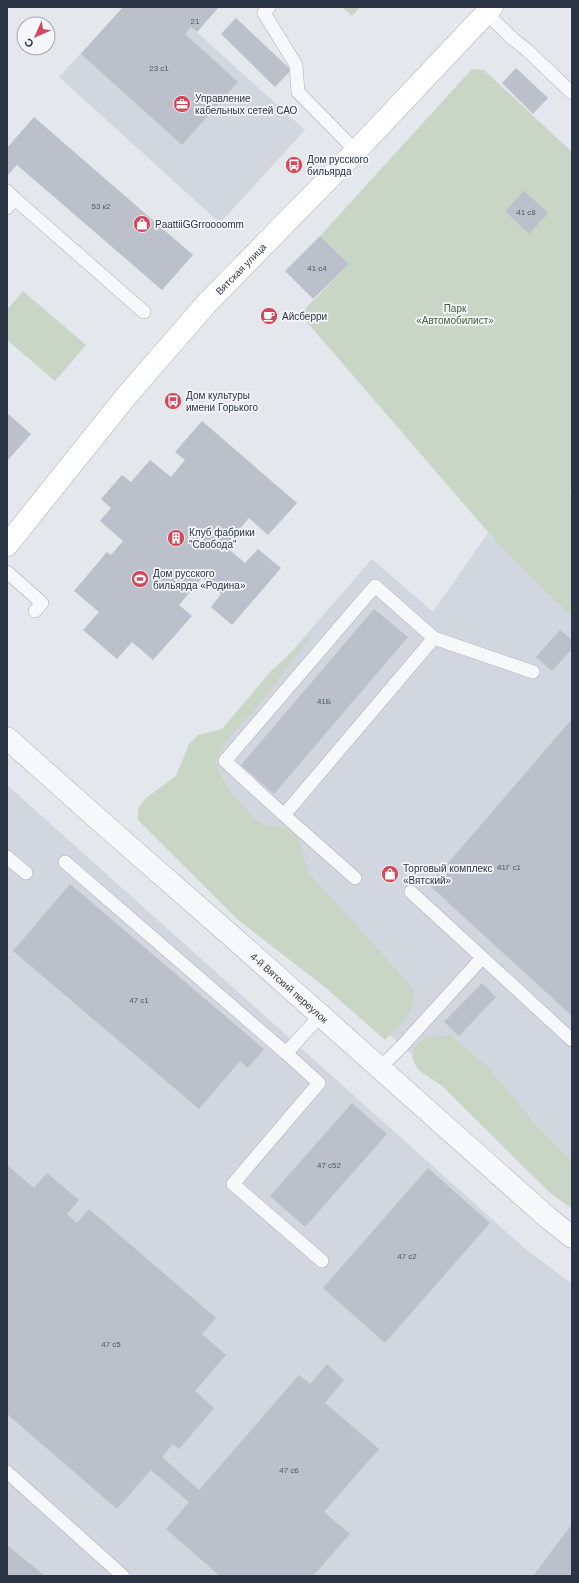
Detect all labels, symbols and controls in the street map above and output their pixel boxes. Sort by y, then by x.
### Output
north arrow [16,16,56,56]
house number: 21 [191,17,200,26]
text: С [22,36,36,50]
house number: 23 с1 [149,64,169,73]
place label: Управление кабельных сетей САО [195,93,298,116]
office icon: Управление кабельных сетей САО [172,94,192,114]
place label: Дом русского бильярда [307,154,369,177]
bus stop icon: Дом русского бильярда [284,155,304,175]
house number: 53 к2 [91,202,111,211]
house number: 41 с8 [516,208,536,217]
shop icon: PaattiiGGrroooomm [132,214,152,234]
place label: PaattiiGGrroooomm [155,219,244,230]
street label: Вятская улица [213,241,269,297]
house number: 41 с4 [307,264,327,273]
park label: Парк «Автомобилист» [416,303,494,326]
cafe icon: Айсберри [259,306,279,326]
place label: Айсберри [282,311,327,322]
place label: Дом культуры имени Горького [186,390,258,413]
bus stop icon: Дом культуры имени Горького [163,391,183,411]
place label: Клуб фабрики "Свобода" [189,527,255,550]
building icon: Клуб фабрики "Свобода" [166,528,186,548]
place label: Дом русского бильярда «Родина» [153,568,246,591]
sports icon: Дом русского бильярда «Родина» [130,569,150,589]
house number: 41Б [317,697,331,706]
place label: Торговый комплекс «Вятский» [403,863,493,886]
house number: 41Г с1 [497,863,522,872]
shop icon: Торговый комплекс «Вятский» [380,864,400,884]
street label: 4-й Вятский переулок [248,951,331,1026]
house number: 47 с1 [129,996,149,1005]
house number: 47 с52 [317,1161,342,1170]
house number: 47 с2 [397,1252,417,1261]
house number: 47 с5 [101,1340,121,1349]
house number: 47 с6 [279,1466,299,1475]

